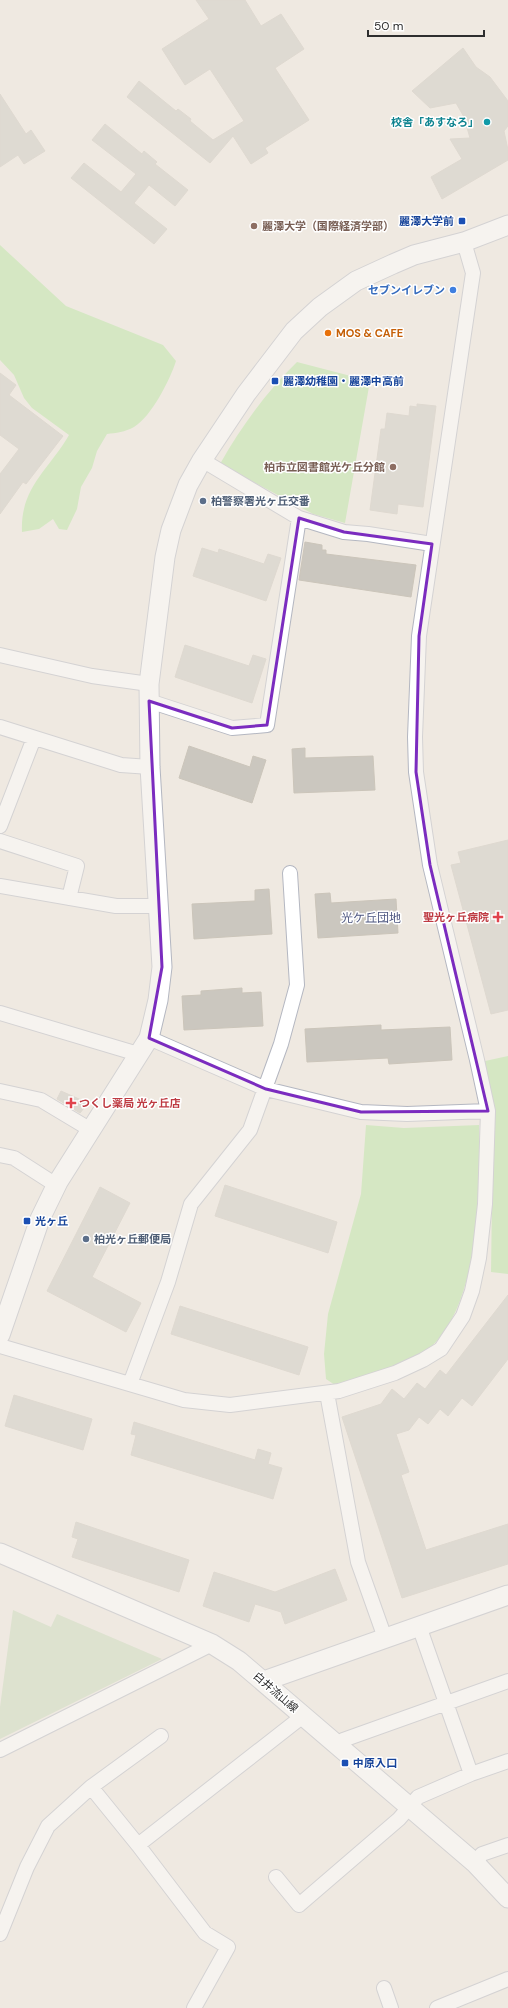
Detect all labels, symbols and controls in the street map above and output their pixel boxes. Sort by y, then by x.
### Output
scale bar [368,12,484,38]
text: 50 m [374,18,403,34]
place label: 校舎「あすなろ」 [391,115,479,129]
marker: 校舎「あすなろ」 [482,117,492,127]
place label: 麗澤大学前 [399,214,454,228]
marker: 麗澤大学前 [457,216,467,226]
place label: 麗澤大学（国際経済学部） [262,219,394,233]
marker: 麗澤大学（国際経済学部） [249,221,259,231]
place label: セブンイレブン [368,283,445,297]
marker: セブンイレブン [448,285,458,295]
place label: MOS & CAFE [336,326,403,340]
marker: MOS & CAFE [323,328,333,338]
place label: 麗澤幼稚園・麗澤中高前 [283,374,404,388]
marker: 麗澤幼稚園・麗澤中高前 [270,376,280,386]
place label: 柏市立図書館光ケ丘分館 [264,460,385,474]
marker: 柏市立図書館光ケ丘分館 [388,462,398,472]
place label: 柏警察署光ヶ丘交番 [211,494,310,508]
marker: 柏警察署光ヶ丘交番 [198,496,208,506]
district label: 光ケ丘団地 [341,910,401,926]
place label: 聖光ヶ丘病院 [423,910,489,924]
marker: 聖光ヶ丘病院 [492,911,504,923]
place label: つくし薬局 光ヶ丘店 [79,1096,181,1110]
marker: つくし薬局 光ヶ丘店 [66,1098,76,1108]
place label: 光ヶ丘 [35,1214,68,1228]
marker: 光ヶ丘 [22,1216,32,1226]
place label: 柏光ヶ丘郵便局 [94,1232,171,1246]
marker: 柏光ヶ丘郵便局 [81,1234,91,1244]
street label: 白井流山線 [251,1669,301,1715]
place label: 中原入口 [353,1756,397,1770]
marker: 中原入口 [340,1758,350,1768]

